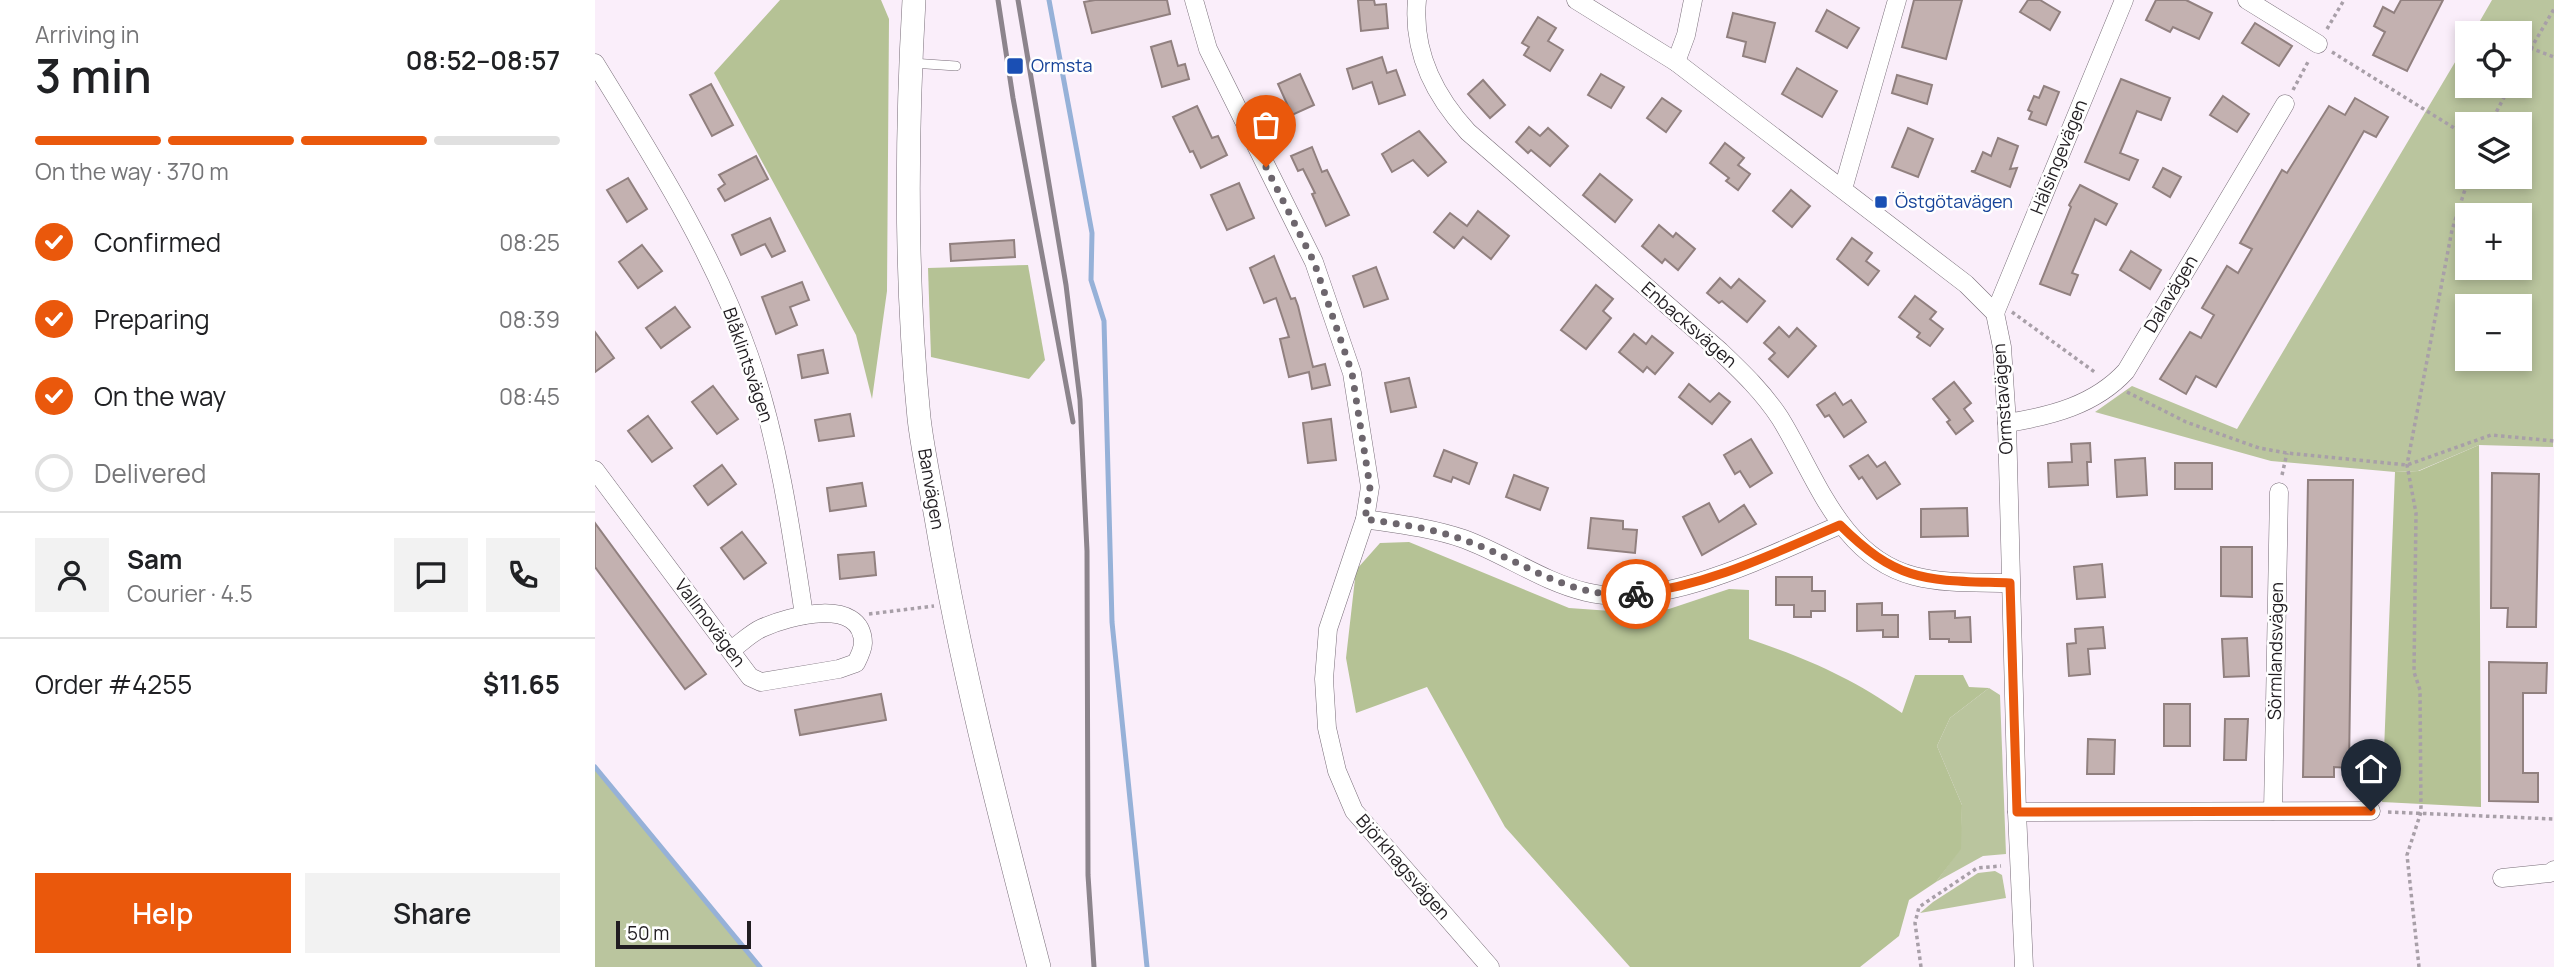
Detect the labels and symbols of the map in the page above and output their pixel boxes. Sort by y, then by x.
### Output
place label: Ormsta [1031,53,1092,77]
marker: Ormsta [1005,56,1025,76]
pin [1236,95,1296,167]
street label: Hälsingevägen [2024,96,2092,218]
place label: Östgötavägen [1895,189,2013,213]
marker: Östgötavägen [1873,194,1889,210]
street label: Dalavägen [2138,250,2203,337]
street label: Enbacksvägen [1637,276,1743,373]
street label: Blåklintsvägen [718,304,780,425]
street label: Ormstavägen [1986,343,2018,455]
street label: Banvägen [913,446,951,531]
courier [1601,559,1671,629]
street label: Vallmovägen [670,574,752,671]
street label: Sörmlandsvägen [2262,582,2288,720]
pin [2341,739,2401,811]
street label: Björkhagsvägen [1351,809,1456,924]
scale bar [616,918,751,950]

